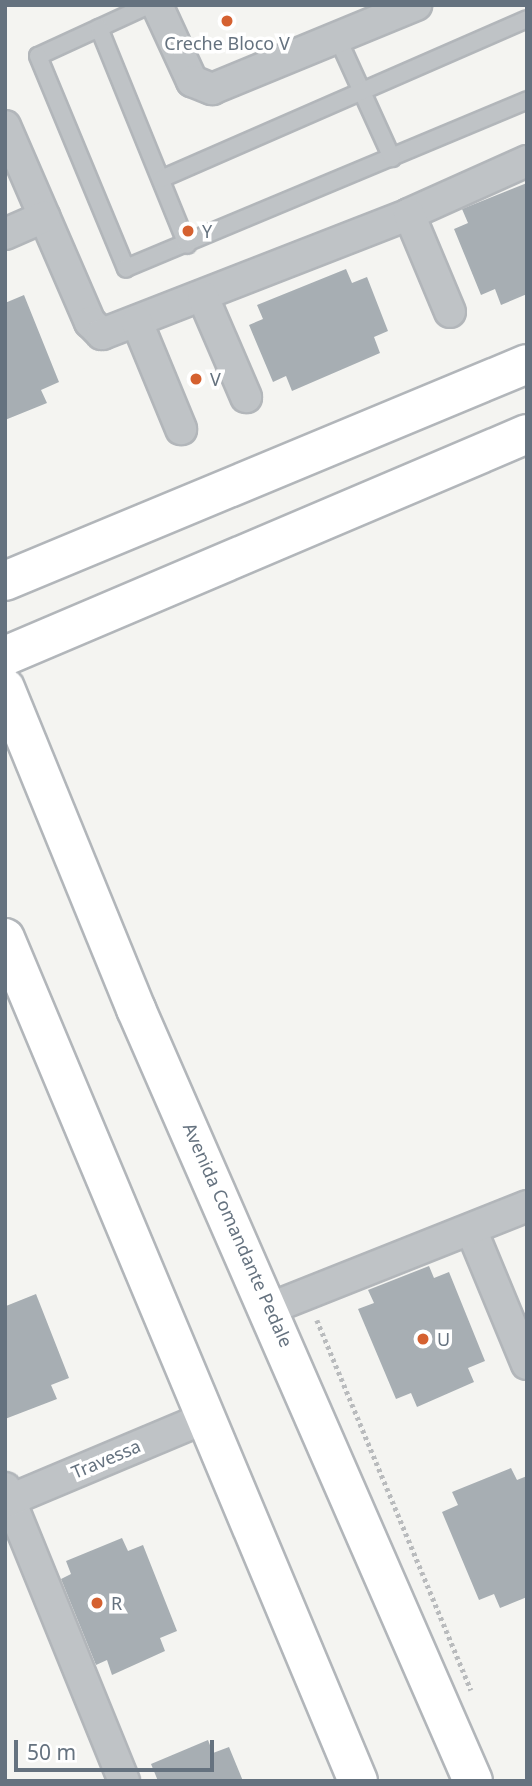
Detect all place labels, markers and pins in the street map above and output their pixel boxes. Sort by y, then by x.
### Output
marker: Creche Bloco V [219,13,235,29]
place label: Creche Bloco V [164,32,290,54]
place label: Y [202,220,212,242]
marker: Y [180,223,196,239]
place label: V [210,368,221,390]
marker: V [188,371,204,387]
place label: U [437,1328,450,1350]
marker: U [415,1331,431,1347]
place label: R [111,1592,122,1614]
marker: R [89,1595,105,1611]

